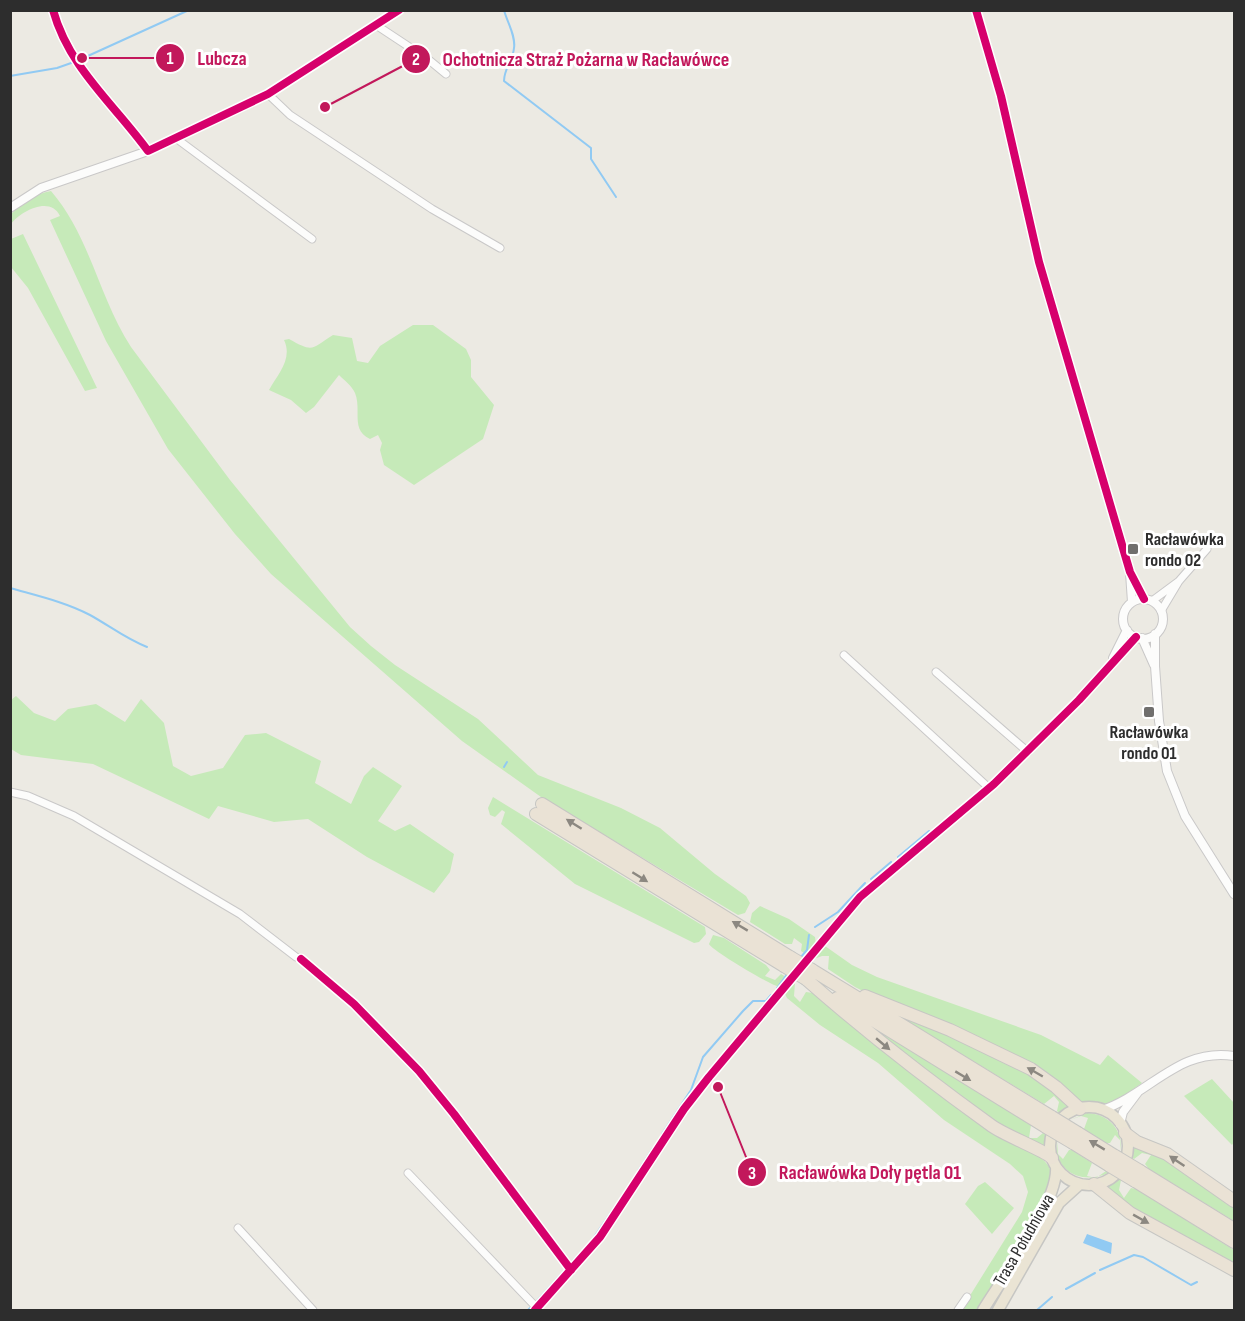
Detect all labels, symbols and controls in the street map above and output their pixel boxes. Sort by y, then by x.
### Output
callout: Lubcza [155,39,258,77]
callout: Ochotnicza Straż Pożarna w Racławówce [401,40,742,78]
text: Lubcza [197,47,247,71]
text: 1 [166,48,174,69]
text: Ochotnicza Straż Pożarna w Racławówce [443,48,729,72]
text: 2 [412,49,420,70]
place label: Racławówka rondo 02 [1145,529,1224,571]
marker: Racławówka rondo 02 [1126,542,1140,556]
marker: Racławówka rondo 01 [1142,705,1156,719]
place label: Racławówka rondo 01 [1110,722,1188,764]
one-way arrow [566,819,582,830]
one-way arrow [632,872,648,883]
one-way arrow [732,921,748,932]
one-way arrow [875,1037,891,1050]
one-way arrow [1026,1067,1043,1077]
one-way arrow [955,1070,971,1081]
one-way arrow [1089,1139,1105,1150]
callout: Racławówka Doły pętla 01 [737,1153,973,1191]
one-way arrow [1170,1155,1186,1167]
text: Racławówka Doły pętla 01 [779,1161,961,1185]
text: 3 [748,1163,756,1184]
street label: Trasa Południowa [989,1190,1059,1290]
one-way arrow [1132,1214,1149,1224]

